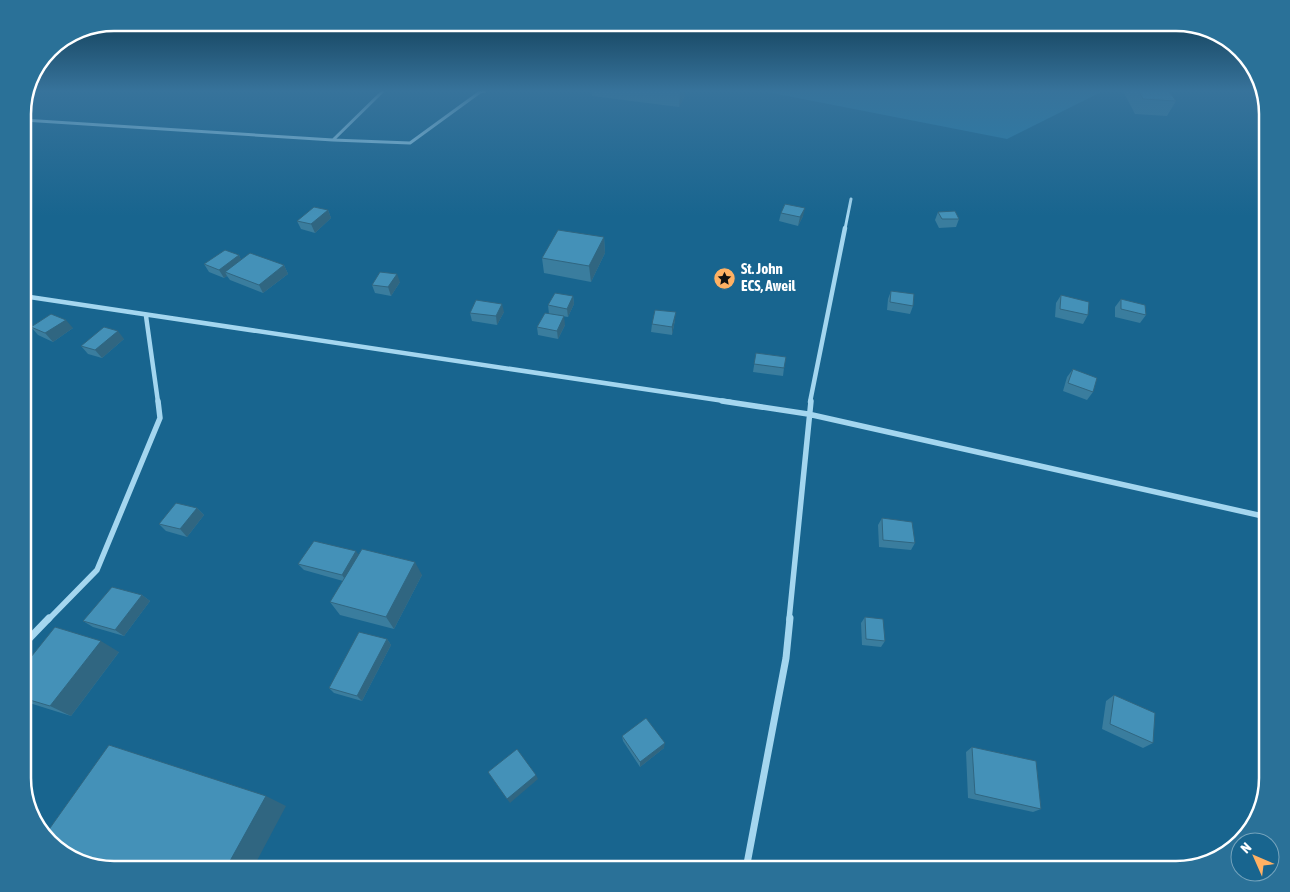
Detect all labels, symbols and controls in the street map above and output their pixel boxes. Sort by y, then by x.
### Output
place label: St. John ECS, Aweil [741,260,797,294]
place icon: St. John ECS, Aweil [713,266,737,290]
north arrow [1230,832,1280,882]
text: N [1237,839,1254,856]

